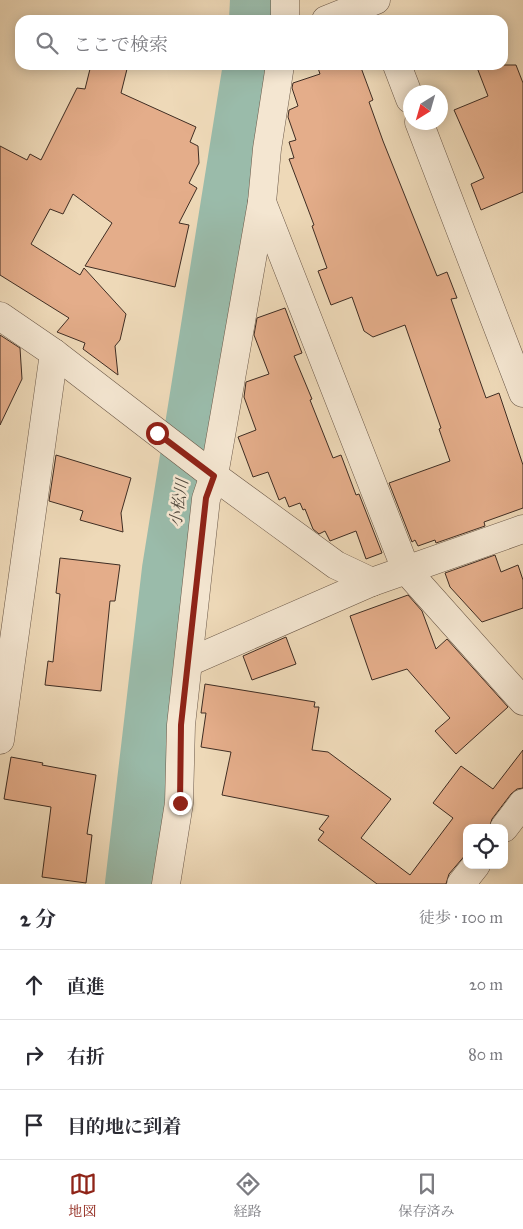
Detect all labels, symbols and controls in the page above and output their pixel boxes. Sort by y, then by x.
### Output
search box [15,15,508,70]
icon: search [33,29,61,57]
text: ここで検索 [73,33,168,56]
north arrow [403,85,448,130]
route start [146,422,169,445]
water label: 小松川 [165,476,192,528]
route end [169,792,192,815]
map controls [463,824,508,869]
button: locate [463,824,508,869]
text: 2 分 [20,906,56,932]
text: 徒歩 · 100 m [419,908,503,927]
icon: ahead [20,971,48,999]
text: 直進 [67,975,105,998]
text: 20 m [469,975,503,994]
icon: right [20,1041,48,1069]
text: 右折 [67,1045,105,1068]
text: 80 m [468,1045,503,1064]
icon: arrive [20,1111,48,1139]
text: 目的地に到着 [67,1115,181,1138]
tab: 地図 [69,1170,97,1220]
tab: 経路 [234,1170,262,1220]
tab: 保存済み [399,1170,455,1220]

